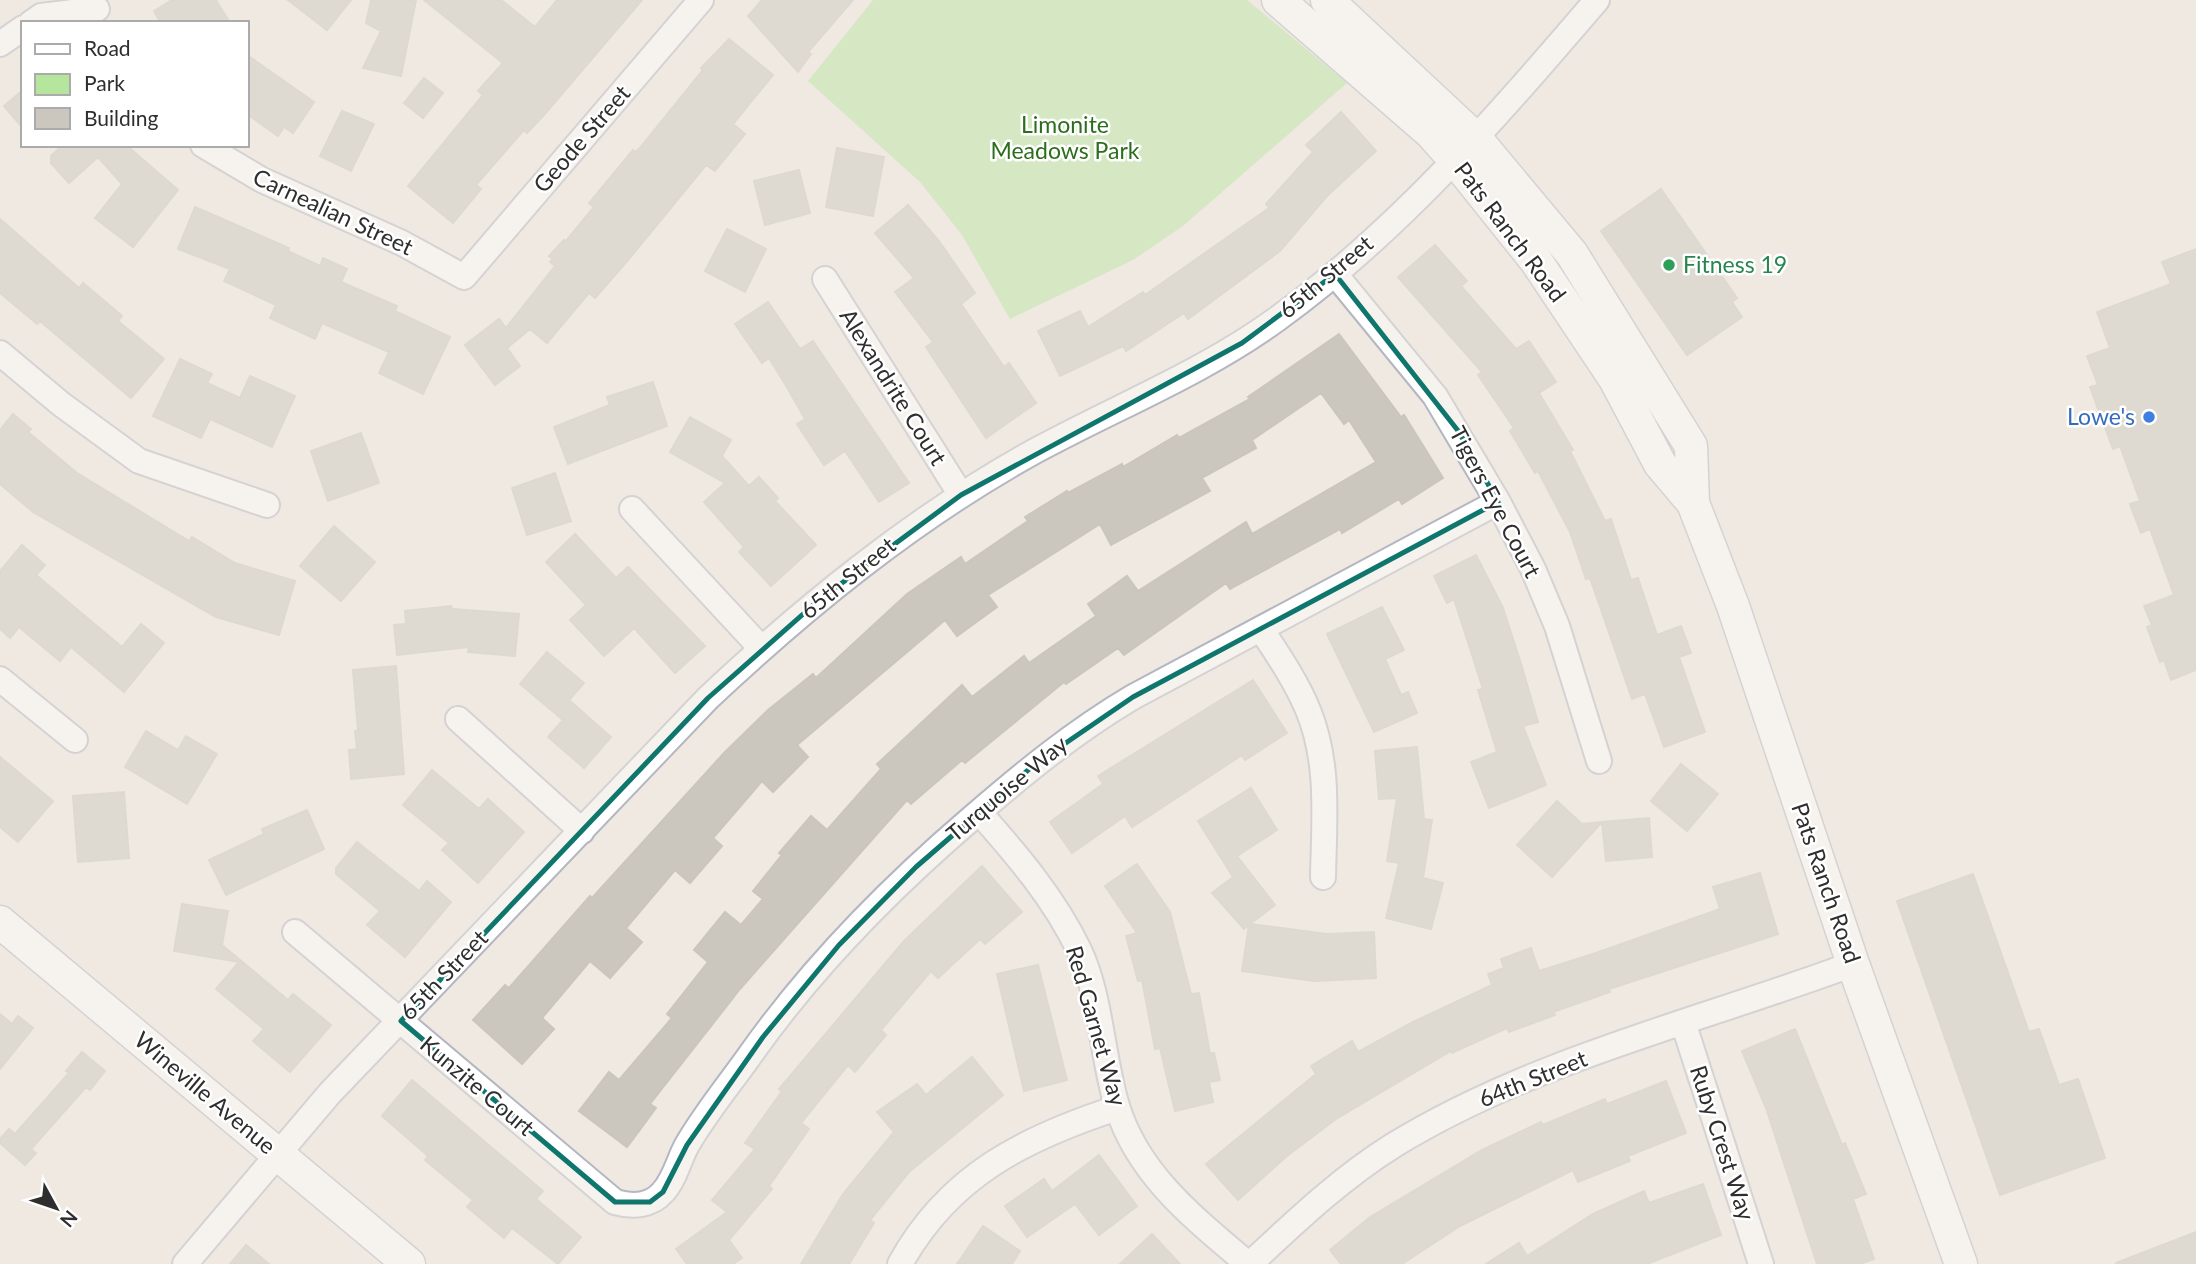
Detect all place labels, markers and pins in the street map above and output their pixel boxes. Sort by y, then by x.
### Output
place label: Fitness 19 [1683,250,1787,278]
marker: Fitness 19 [1661,257,1677,273]
place label: Lowe's [2067,402,2135,430]
marker: Lowe's [2141,409,2157,425]

